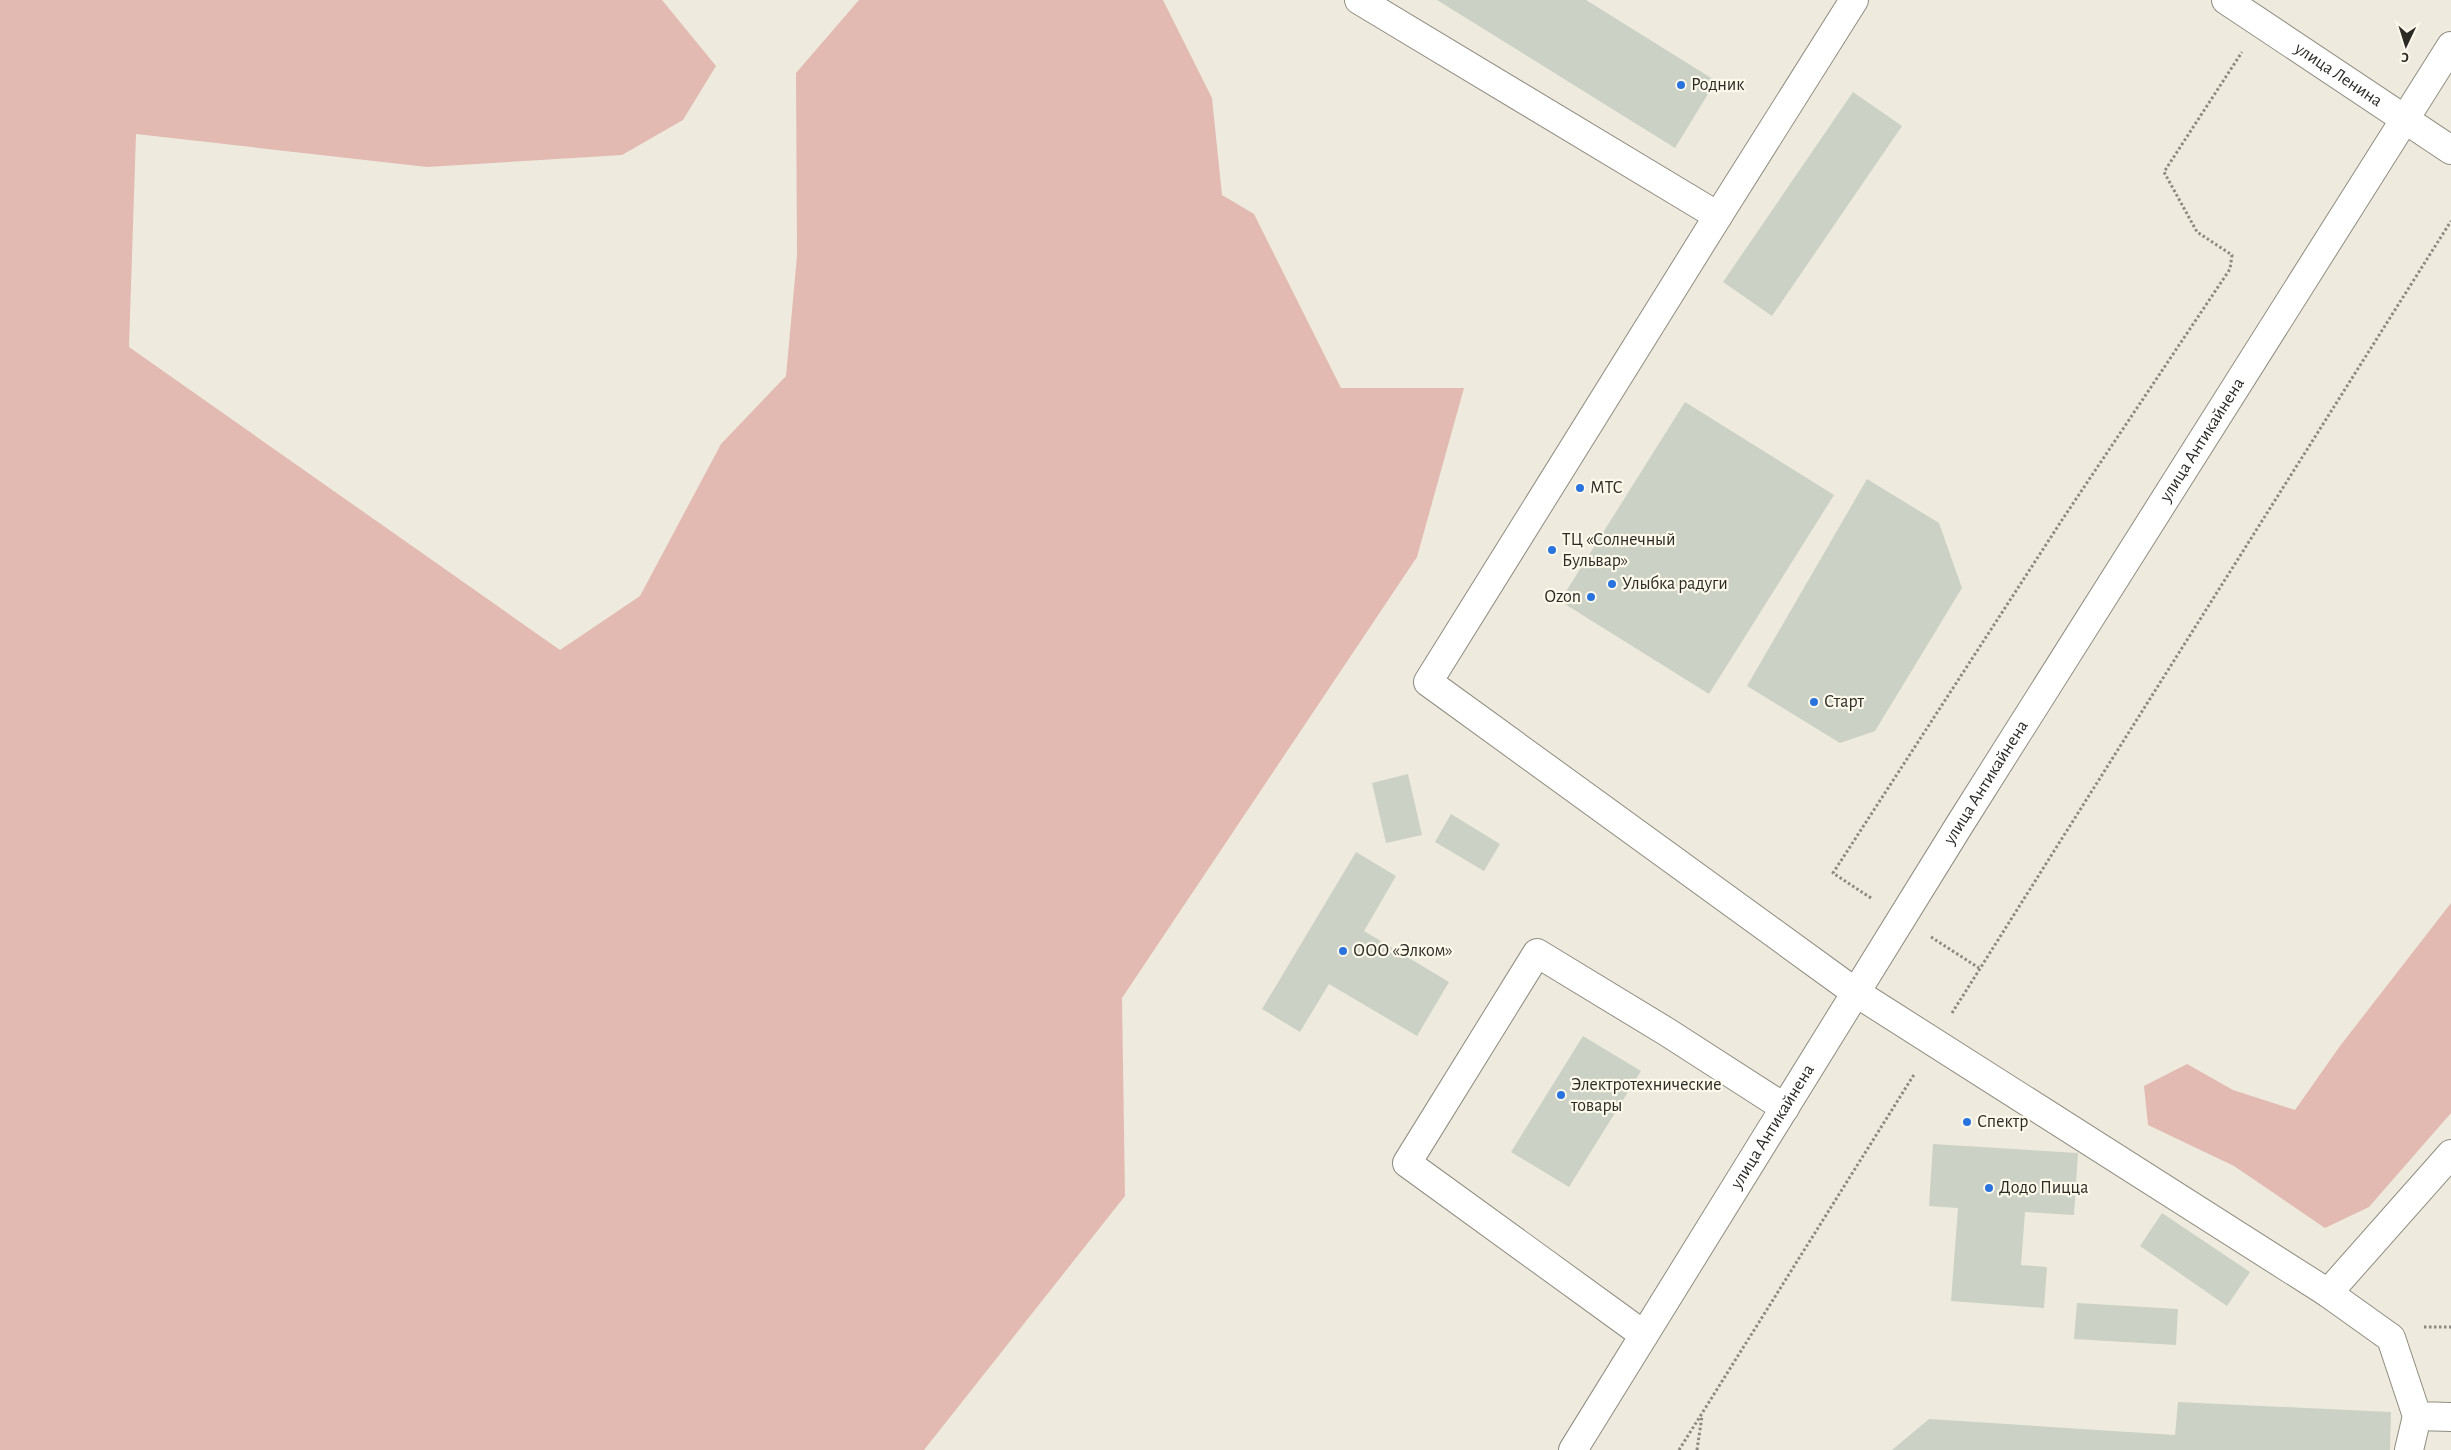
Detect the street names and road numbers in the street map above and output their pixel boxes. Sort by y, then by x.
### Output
street label: улица Ленина [2290,39,2385,110]
street label: улица Антикайнена [2156,375,2248,506]
street label: улица Антикайнена [1940,717,2032,849]
street label: улица Антикайнена [1727,1061,1818,1193]

